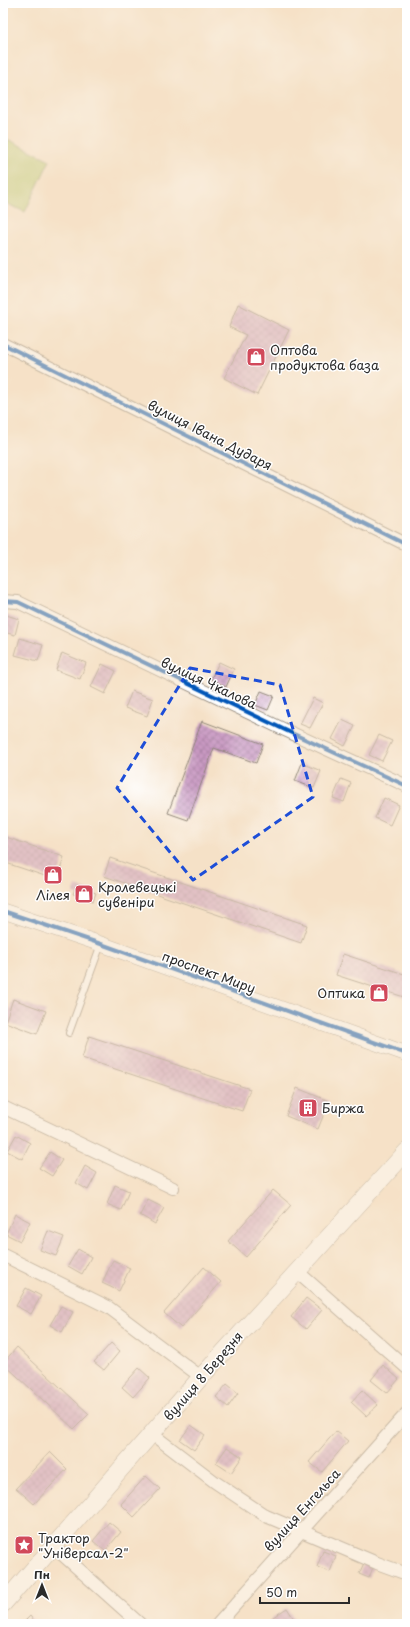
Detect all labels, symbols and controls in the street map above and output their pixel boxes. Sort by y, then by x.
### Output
place label: Оптова продуктова база [270,340,380,374]
shop icon: Оптова продуктова база [245,346,267,368]
street label: вулиця Івана Дударя [145,395,276,474]
street label: вулиця Чкалова [158,652,261,713]
shop icon: Лілея [42,864,64,886]
place label: Кролевецькі сувеніри [98,877,176,911]
shop icon: Кролевецькі сувеніри [73,883,95,905]
place label: Лілея [36,885,70,904]
street label: проспект Миру [160,946,259,997]
shop icon: Оптика [368,982,390,1004]
place label: Оптика [317,983,366,1002]
building icon: Биржа [297,1097,319,1119]
place label: Биржа [322,1098,364,1117]
street label: вулиця 8 Березня [159,1327,247,1424]
street label: вулиця Енгельса [259,1463,345,1555]
place label: Трактор "Універсал-2" [38,1528,129,1562]
place icon: Трактор "Універсал-2" [13,1534,35,1556]
north arrow [22,1565,62,1605]
text: Пн [34,1566,50,1583]
scale bar [260,1579,349,1605]
text: 50 m [266,1583,297,1601]

